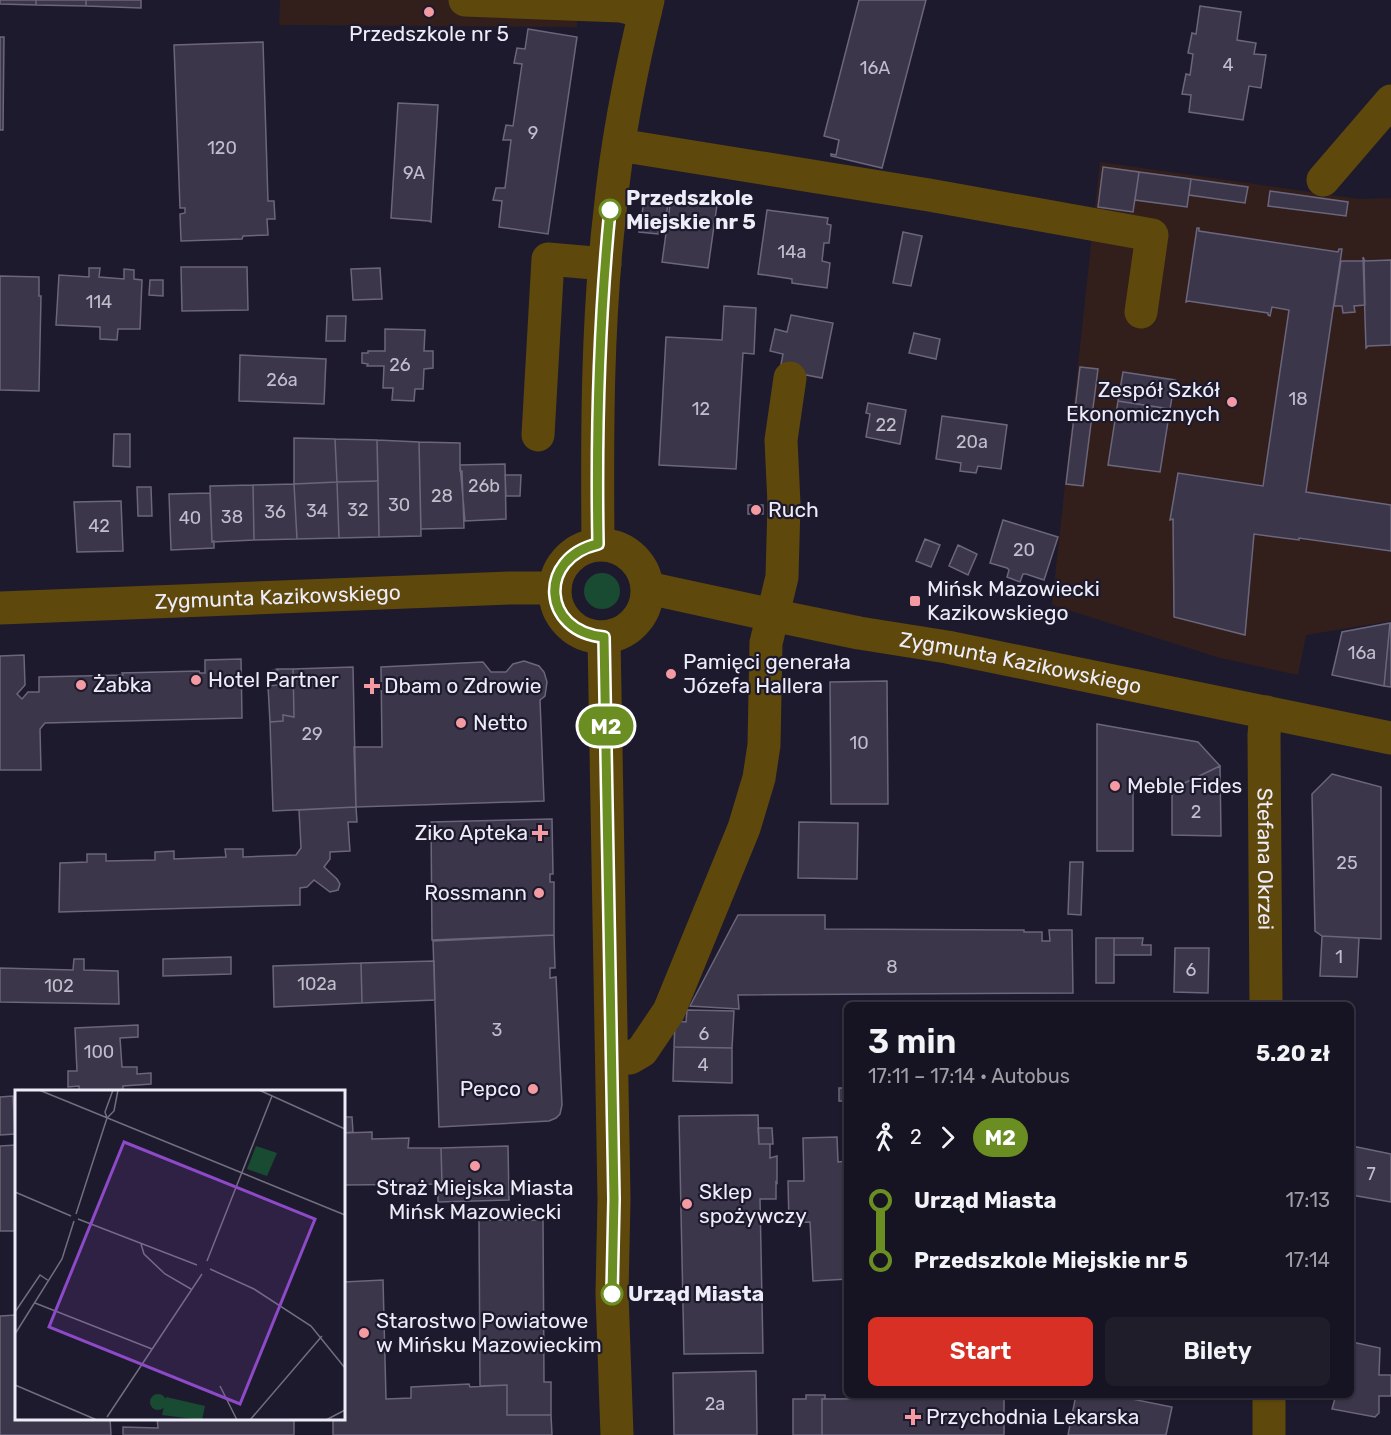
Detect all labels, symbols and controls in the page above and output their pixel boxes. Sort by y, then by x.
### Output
marker: Przedszkole nr 5 [422,5,436,19]
place label: Przedszkole nr 5 [349,21,509,46]
house number: 4 [1222,54,1234,76]
house number: 16A [860,57,890,79]
house number: 9 [528,122,538,144]
house number: 120 [207,137,237,159]
house number: 9A [403,162,425,184]
place label: Przedszkole Miejskie nr 5 [626,185,756,234]
marker: Przedszkole Miejskie nr 5 [599,199,621,221]
house number: 14a [778,241,806,263]
house number: 114 [86,291,112,313]
house number: 26 [389,354,411,376]
house number: 26a [266,369,298,391]
place label: Zespół Szkół Ekonomicznych [1066,377,1220,426]
house number: 18 [1288,388,1308,410]
marker: Zespół Szkół Ekonomicznych [1225,395,1239,409]
house number: 12 [692,398,710,420]
house number: 22 [875,414,897,436]
house number: 20a [956,431,988,453]
house number: 26b [468,475,500,497]
house number: 28 [431,485,453,507]
house number: 30 [388,494,410,516]
place label: Ruch [768,497,819,522]
house number: 32 [347,499,369,521]
house number: 34 [306,500,328,522]
house number: 36 [264,501,286,523]
marker: Ruch [749,503,763,517]
house number: 38 [221,506,243,528]
house number: 40 [179,507,201,529]
house number: 42 [88,515,110,537]
house number: 20 [1013,539,1035,561]
place label: Mińsk Mazowiecki Kazikowskiego [927,576,1100,625]
street label: Zygmunta Kazikowskiego [154,579,401,614]
marker: Mińsk Mazowiecki Kazikowskiego [908,594,922,608]
street label: Zygmunta Kazikowskiego [898,627,1144,699]
house number: 16a [1348,642,1376,664]
place label: Pamięci generała Józefa Hallera [683,649,851,698]
place label: Hotel Partner [208,667,339,692]
marker: Pamięci generała Józefa Hallera [664,667,678,681]
place label: Żabka [93,672,152,697]
marker: Hotel Partner [189,673,203,687]
place label: Dbam o Zdrowie [384,673,542,698]
marker: Żabka [74,678,88,692]
marker: Dbam o Zdrowie [365,679,379,693]
line badge: M2 [579,706,633,746]
place label: Netto [473,710,528,735]
text: M2 [590,714,622,739]
marker: Netto [454,716,468,730]
house number: 29 [301,723,323,745]
house number: 10 [849,732,869,754]
place label: Meble Fides [1127,773,1242,798]
marker: Meble Fides [1108,779,1122,793]
street label: Stefana Okrzei [1252,788,1278,930]
house number: 2 [1191,801,1201,823]
place label: Ziko Apteka [415,820,528,845]
marker: Ziko Apteka [533,826,547,840]
house number: 25 [1336,852,1358,874]
place label: Rossmann [424,880,527,905]
marker: Rossmann [532,886,546,900]
house number: 1 [1335,946,1343,968]
house number: 8 [886,956,898,978]
house number: 6 [1186,959,1197,981]
house number: 102a [297,973,337,995]
house number: 102 [44,975,74,997]
house number: 3 [492,1019,502,1041]
text: 3 min [868,1022,956,1061]
house number: 6 [699,1023,710,1045]
text: 5.20 zł [1256,1040,1330,1067]
house number: 100 [84,1041,114,1063]
house number: 4 [697,1054,709,1076]
text: 17:11 – 17:14 · Autobus [868,1064,1070,1088]
place label: Pepco [460,1076,521,1101]
marker: Pepco [526,1082,540,1096]
inset map [15,1090,345,1420]
icon: walk [868,1121,901,1154]
icon: forward [931,1121,964,1154]
text: 2 [910,1125,922,1149]
text: M2 [985,1125,1016,1150]
marker: Straż Miejska Miasta Mińsk Mazowiecki [468,1159,482,1173]
house number: 7 [1366,1163,1376,1185]
place label: Straż Miejska Miasta Mińsk Mazowiecki [376,1175,574,1224]
place label: Sklep spożywczy [699,1179,807,1228]
text: Urząd Miasta [914,1187,1057,1214]
text: 17:13 [1285,1188,1330,1212]
marker: Sklep spożywczy [680,1197,694,1211]
text: Przedszkole Miejskie nr 5 [914,1247,1188,1274]
text: 17:14 [1285,1248,1330,1272]
place label: Urząd Miasta [628,1281,764,1306]
marker: Urząd Miasta [601,1283,623,1305]
place label: Starostwo Powiatowe w Mińsku Mazowieckim [376,1308,602,1357]
button: Start [868,1317,1093,1386]
button: Bilety [1105,1317,1330,1386]
marker: Starostwo Powiatowe w Mińsku Mazowieckim [357,1326,371,1340]
house number: 2a [705,1393,725,1415]
place label: Przychodnia Lekarska [926,1404,1139,1429]
marker: Przychodnia Lekarska [904,1408,922,1426]

